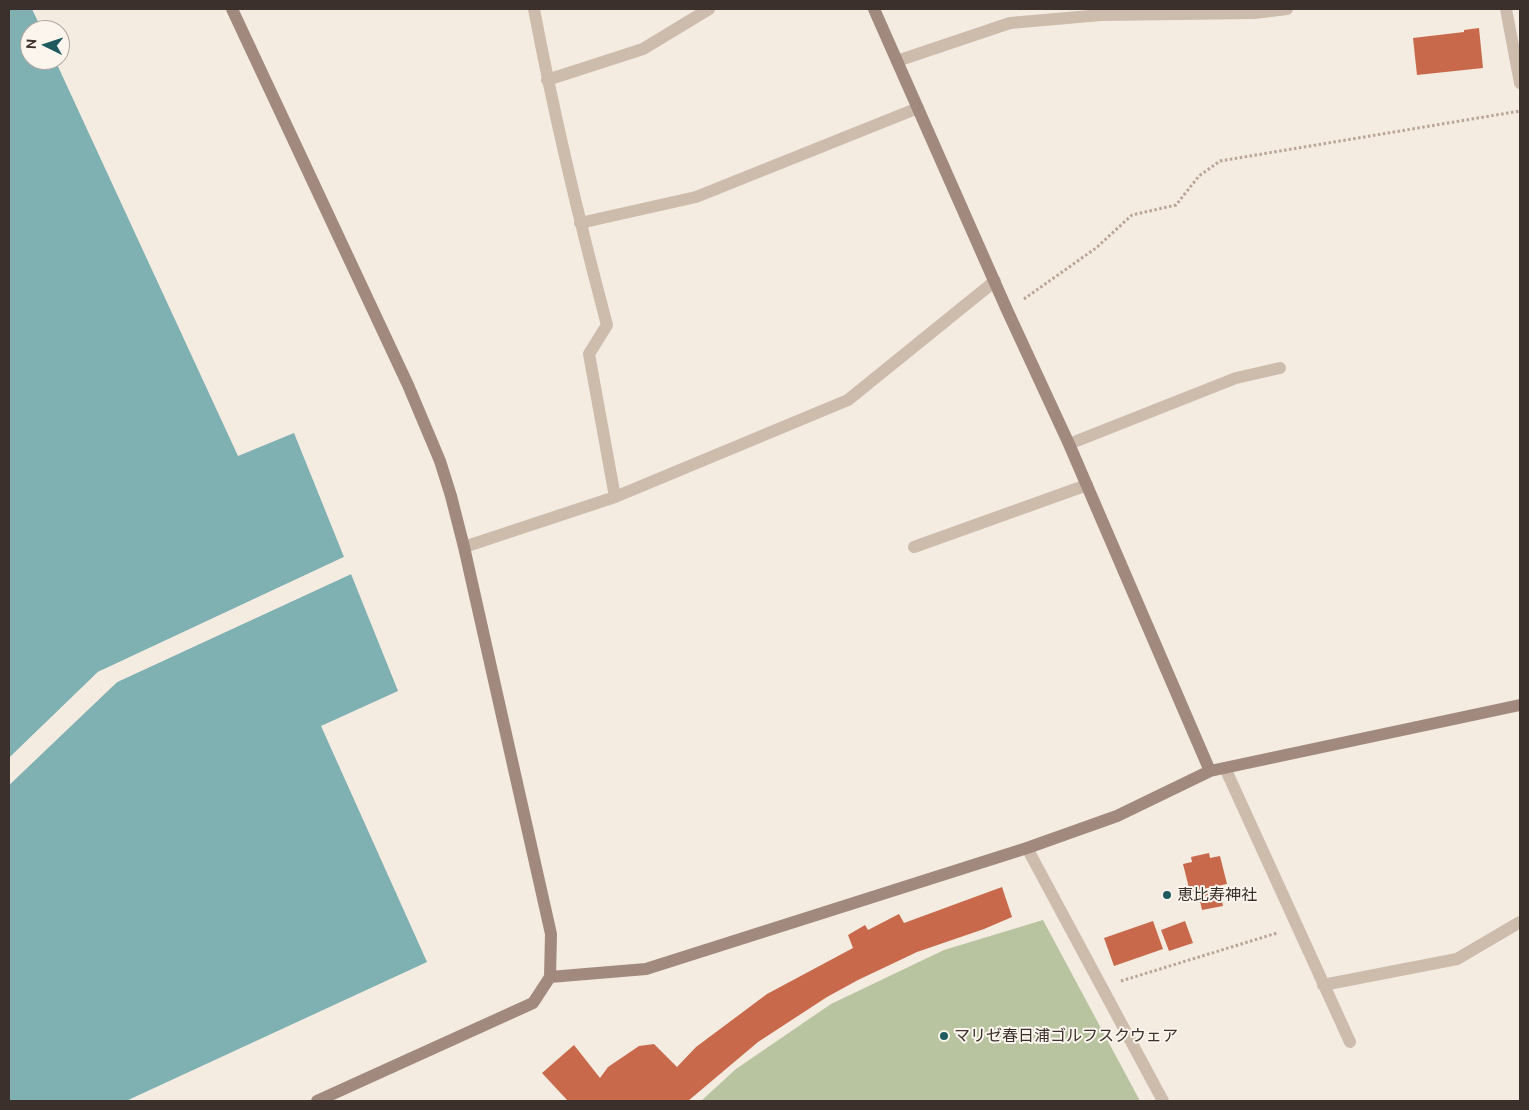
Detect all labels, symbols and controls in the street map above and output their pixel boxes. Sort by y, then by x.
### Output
north arrow [20,20,70,70]
text: N [23,38,39,50]
place label: 恵比寿神社 [1177,885,1257,905]
marker: 恵比寿神社 [1161,889,1173,901]
place label: マリゼ春日浦ゴルフスクウェア [954,1026,1178,1046]
marker: マリゼ春日浦ゴルフスクウェア [938,1030,950,1042]

